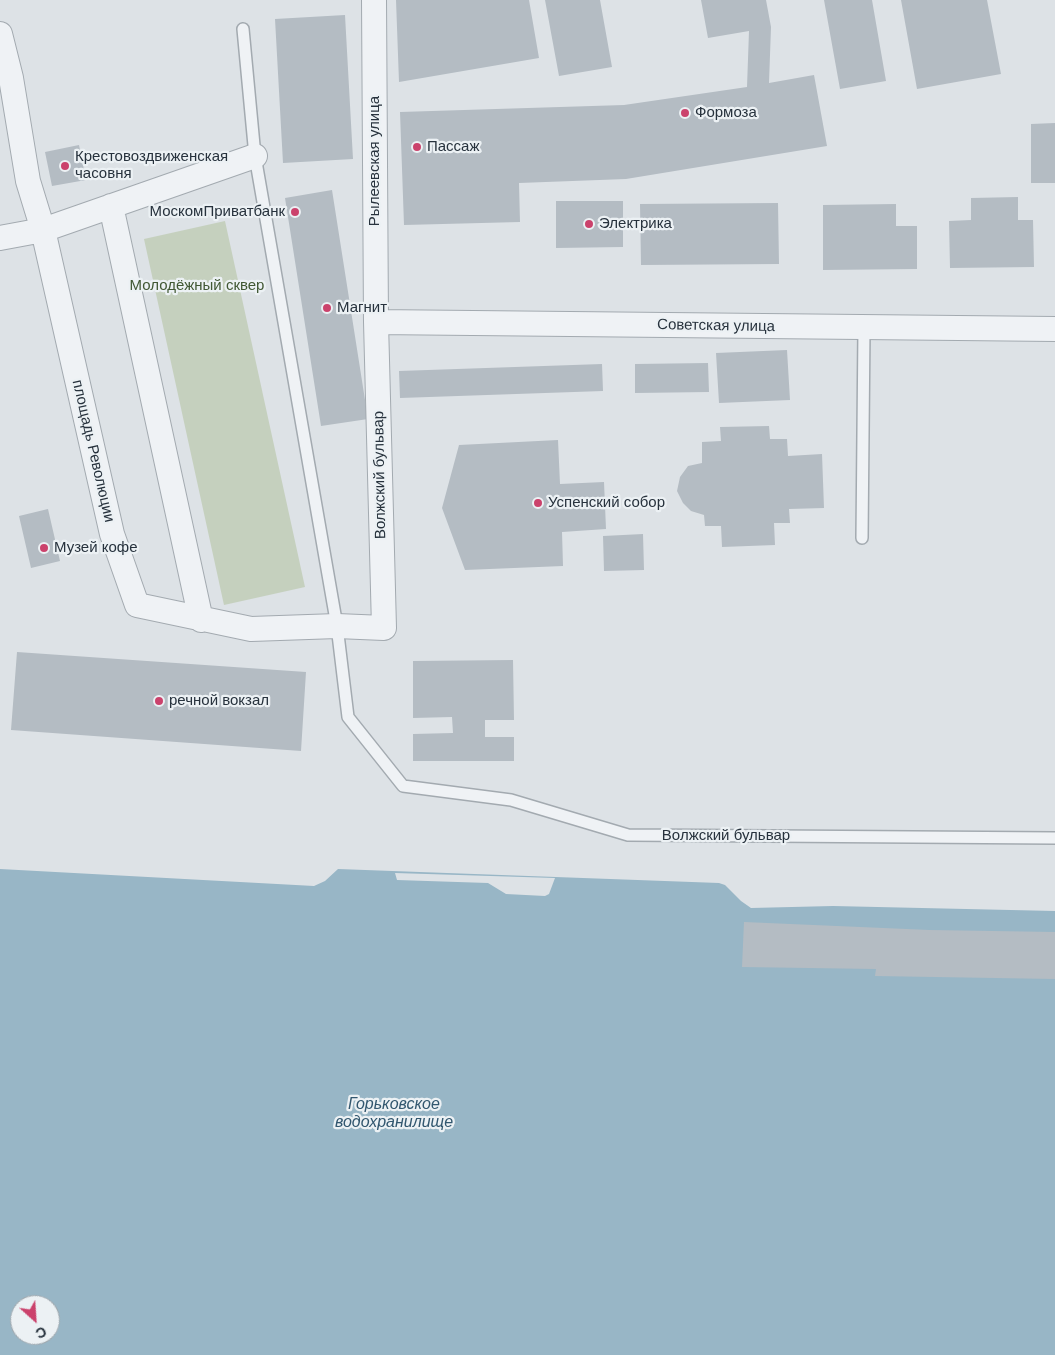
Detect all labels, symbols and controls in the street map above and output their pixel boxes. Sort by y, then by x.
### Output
street label: Рылеевская улица [366,96,384,226]
place label: Формоза [695,104,757,122]
marker: Формоза [679,107,691,119]
place label: Пассаж [427,138,480,156]
marker: Пассаж [411,141,423,153]
place label: Крестовоздвиженская часовня [75,148,228,183]
marker: Крестовоздвиженская часовня [59,160,71,172]
place label: МоскомПриватбанк [149,203,285,221]
marker: МоскомПриватбанк [289,206,301,218]
place label: Электрика [599,215,672,233]
marker: Электрика [583,218,595,230]
park label: Молодёжный сквер [130,277,264,295]
place label: Магнит [337,299,387,317]
marker: Магнит [321,302,333,314]
street label: Советская улица [657,316,775,336]
street label: площадь Революции [68,378,118,524]
street label: Волжский бульвар [370,411,390,539]
place label: Успенский собор [548,494,665,512]
marker: Успенский собор [532,497,544,509]
place label: Музей кофе [54,539,138,557]
marker: Музей кофе [38,542,50,554]
place label: речной вокзал [169,692,269,710]
marker: речной вокзал [153,695,165,707]
street label: Волжский бульвар [662,827,790,845]
water label: Горьковское водохранилище [335,1095,453,1133]
north arrow [10,1295,60,1345]
text: С [33,1323,49,1342]

